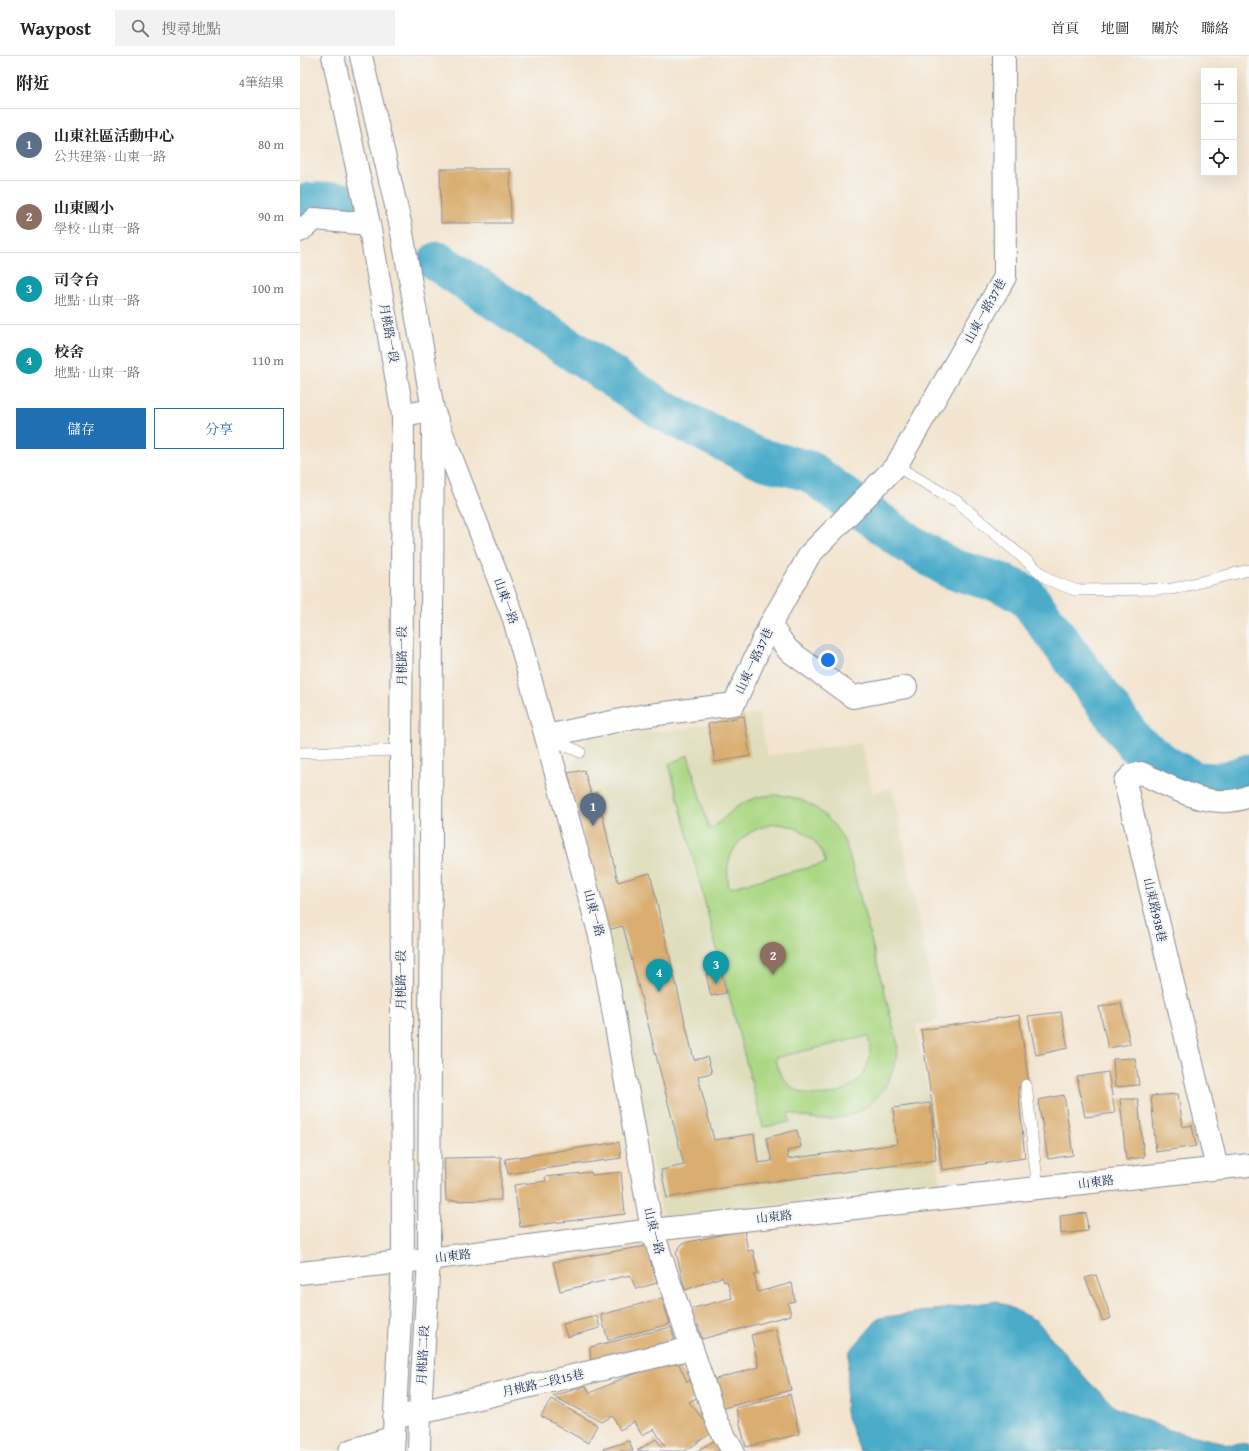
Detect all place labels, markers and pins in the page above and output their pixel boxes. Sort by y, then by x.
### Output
pin: 1 [580,793,606,826]
pin: 2 [760,942,786,975]
pin: 3 [703,951,729,984]
pin: 4 [646,959,672,992]

